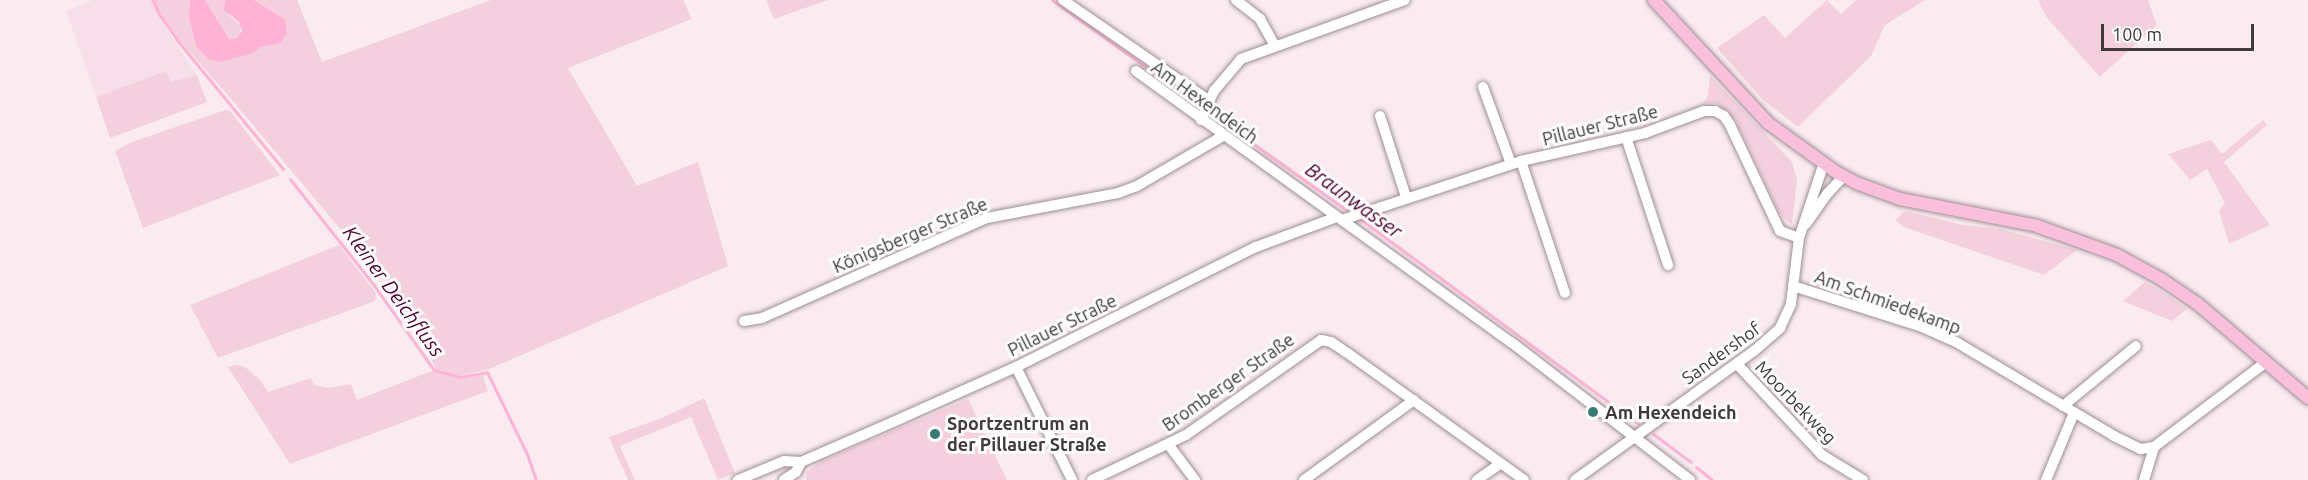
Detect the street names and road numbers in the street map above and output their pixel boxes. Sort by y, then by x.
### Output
street label: Am Hexendeich [1148,56,1262,148]
street label: Pillauer Straße [1540,100,1660,150]
street label: Königsberger Straße [829,193,991,277]
street label: Am Schmiedekamp [1812,265,1964,339]
street label: Pillauer Straße [1004,289,1120,361]
street label: Sandershof [1678,317,1764,389]
street label: Bromberger Straße [1158,328,1298,436]
street label: Moorbekweg [1751,356,1841,448]

